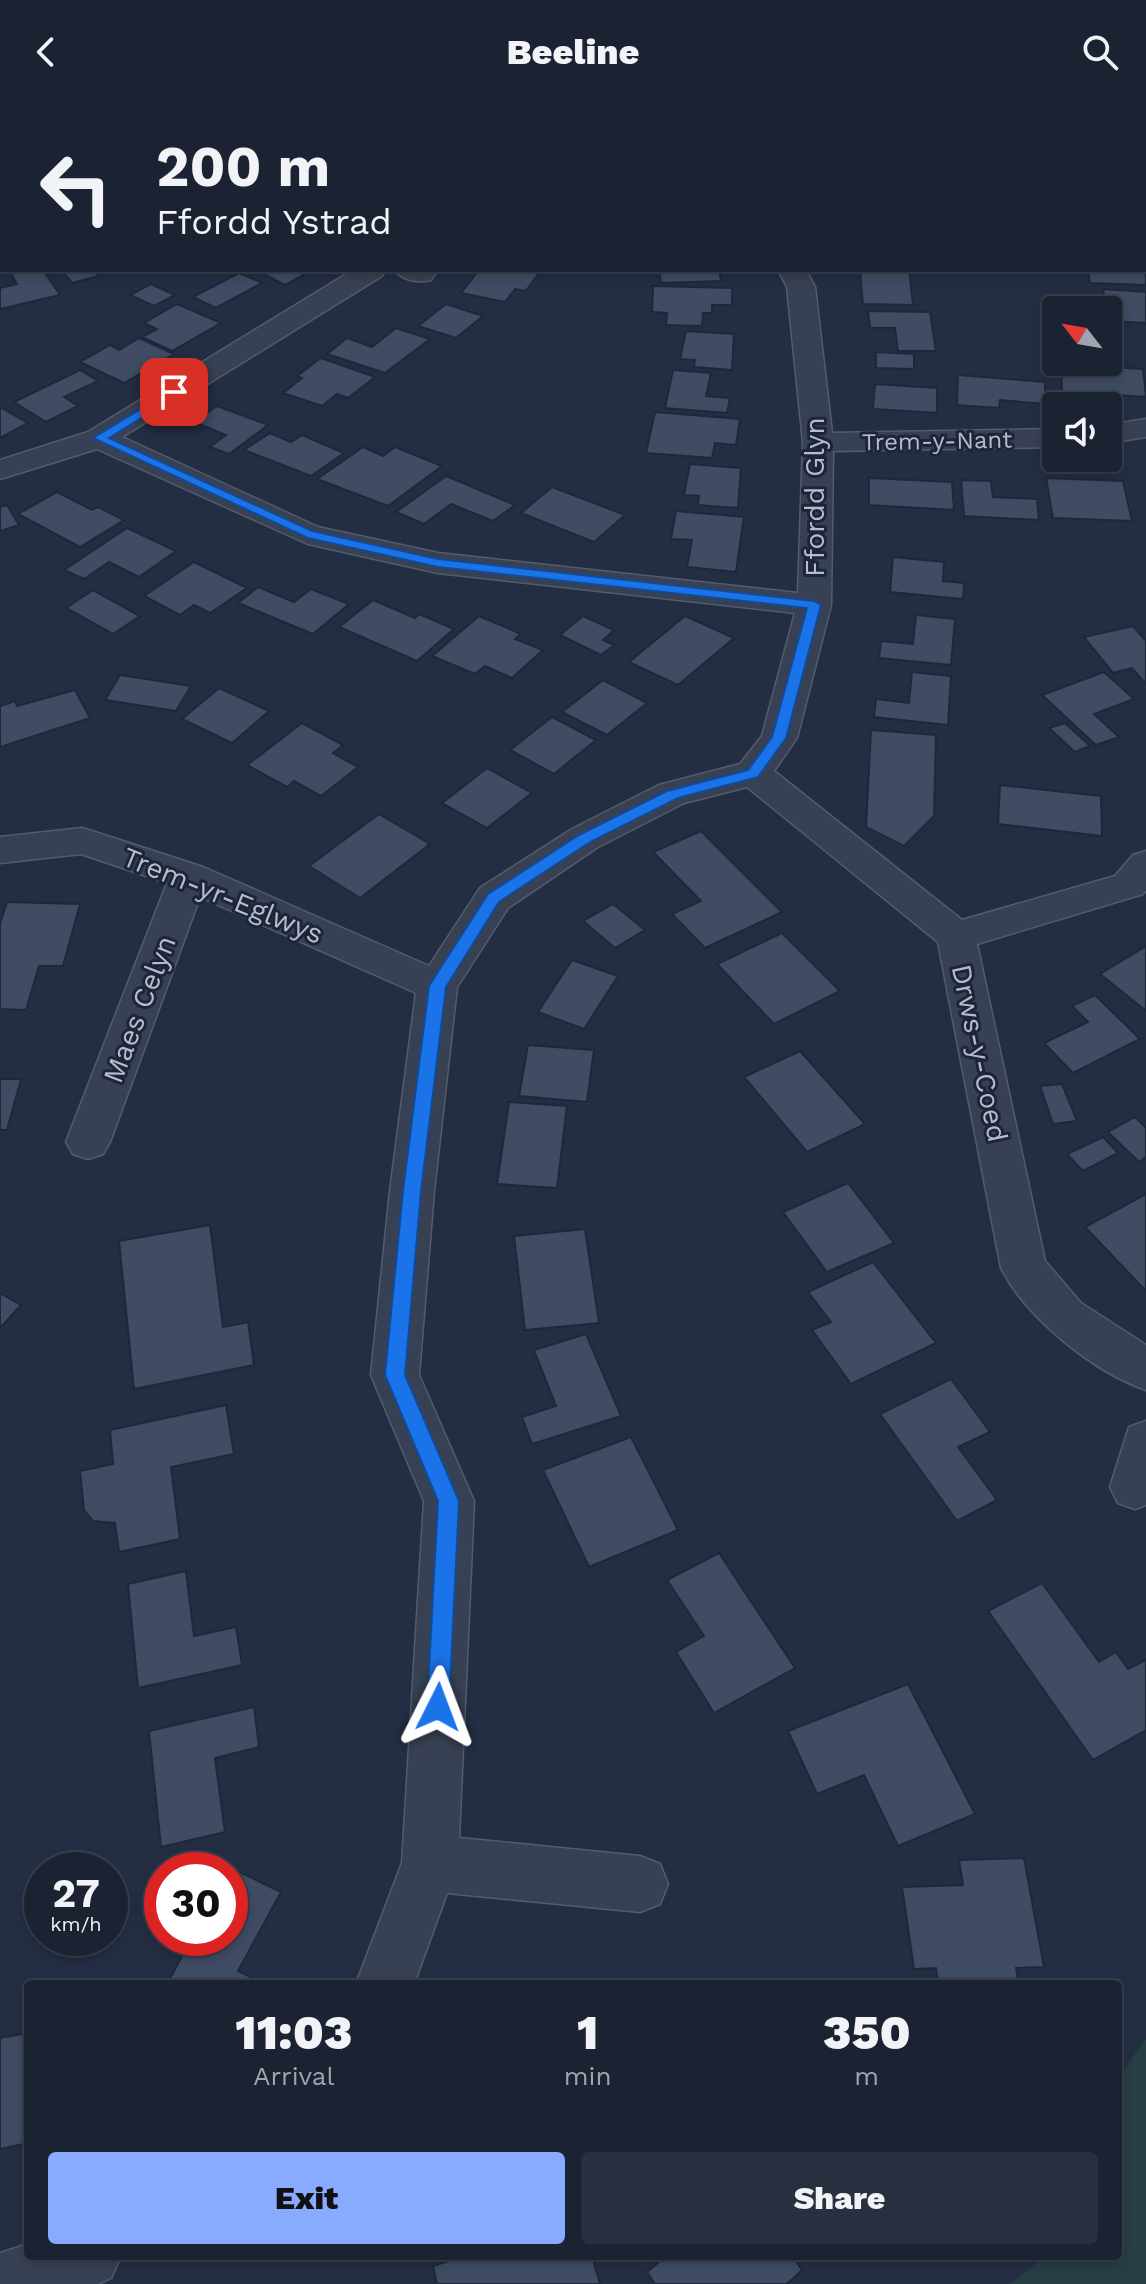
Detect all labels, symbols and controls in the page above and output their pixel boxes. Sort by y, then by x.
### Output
icon: back [24,30,68,74]
icon: search [1078,30,1122,74]
text: Beeline [507,31,639,73]
text: 200 m [156,134,330,200]
icon: left [24,136,128,240]
text: Ffordd Ystrad [156,201,392,243]
north arrow [1042,296,1122,376]
map controls [1042,296,1122,472]
pin [140,358,208,426]
icon: arrive [152,370,196,414]
button: sound [1042,392,1122,472]
street label: Ffordd Glyn [798,417,831,577]
street label: Trem-y-Nant [862,426,1012,456]
street label: Trem-yr-Eglwys [118,840,328,951]
street label: Maes Celyn [96,931,183,1087]
street label: Drws-y-Coed [945,961,1014,1145]
position arrow [396,1665,480,1749]
speed limit sign: 30 [144,1852,248,1956]
text: 27 [52,1870,100,1917]
text: km/h [50,1912,102,1936]
text: 11:03 [235,2004,352,2061]
text: 1 [577,2004,598,2061]
text: 350 [823,2004,911,2061]
text: Arrival [253,2061,334,2091]
text: min [564,2061,612,2091]
text: m [854,2061,879,2091]
button: Exit [48,2152,565,2244]
button: Share [581,2152,1098,2244]

